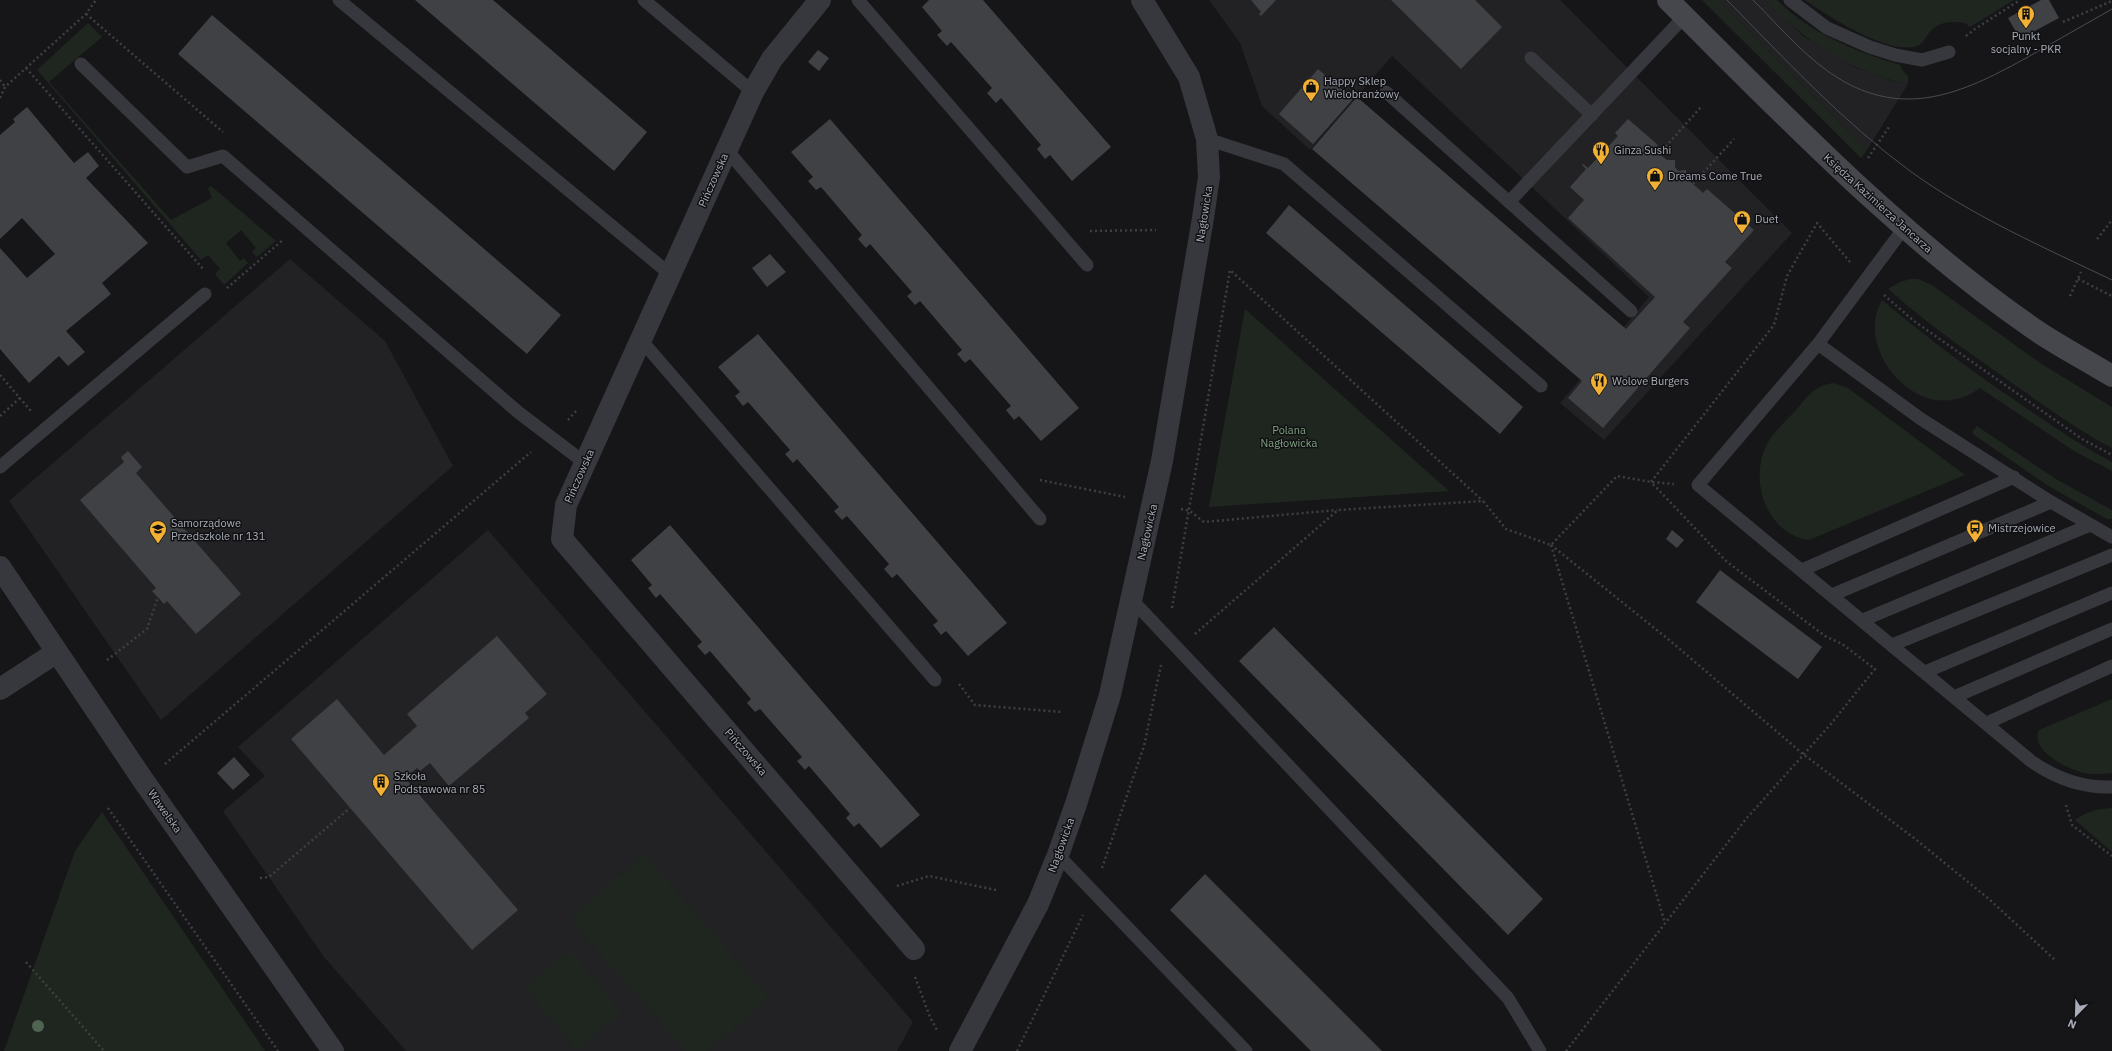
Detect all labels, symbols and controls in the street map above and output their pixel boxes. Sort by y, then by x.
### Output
building icon: Punkt socjalny - PKR [2016,4,2036,29]
place label: Punkt socjalny - PKR [1991,29,2061,56]
place label: Happy Sklep Wielobranżowy [1324,74,1400,101]
shop icon: Happy Sklep Wielobranżowy [1301,77,1321,102]
restaurant icon: Ginza Sushi [1591,140,1611,165]
place label: Ginza Sushi [1614,143,1671,157]
street label: Księdza Kazimierza Jancarza [1821,150,1935,256]
street label: Pińczowska [695,151,731,209]
shop icon: Dreams Come True [1645,166,1665,191]
place label: Dreams Come True [1668,169,1762,183]
street label: Nagłowicka [1193,185,1215,243]
shop icon: Duet [1732,209,1752,234]
place label: Duet [1755,212,1779,226]
restaurant icon: Wolove Burgers [1589,371,1609,396]
place label: Wolove Burgers [1612,374,1689,388]
park label: Polana Nagłowicka [1261,423,1318,450]
street label: Pińczowska [561,447,597,505]
street label: Nagłowicka [1134,503,1160,561]
place label: Samorządowe Przedszkole nr 131 [171,516,266,543]
bus stop icon: Mistrzejowice [1965,518,1985,543]
school or university icon: Samorządowe Przedszkole nr 131 [148,519,168,544]
place label: Mistrzejowice [1988,521,2055,535]
street label: Pińczowska [722,726,770,778]
place label: Szkoła Podstawowa nr 85 [394,769,485,796]
building icon: Szkoła Podstawowa nr 85 [371,772,391,797]
street label: Wawelska [145,787,185,836]
street label: Nagłowicka [1045,816,1077,874]
north arrow [2056,995,2096,1035]
text: N [2066,1016,2078,1032]

